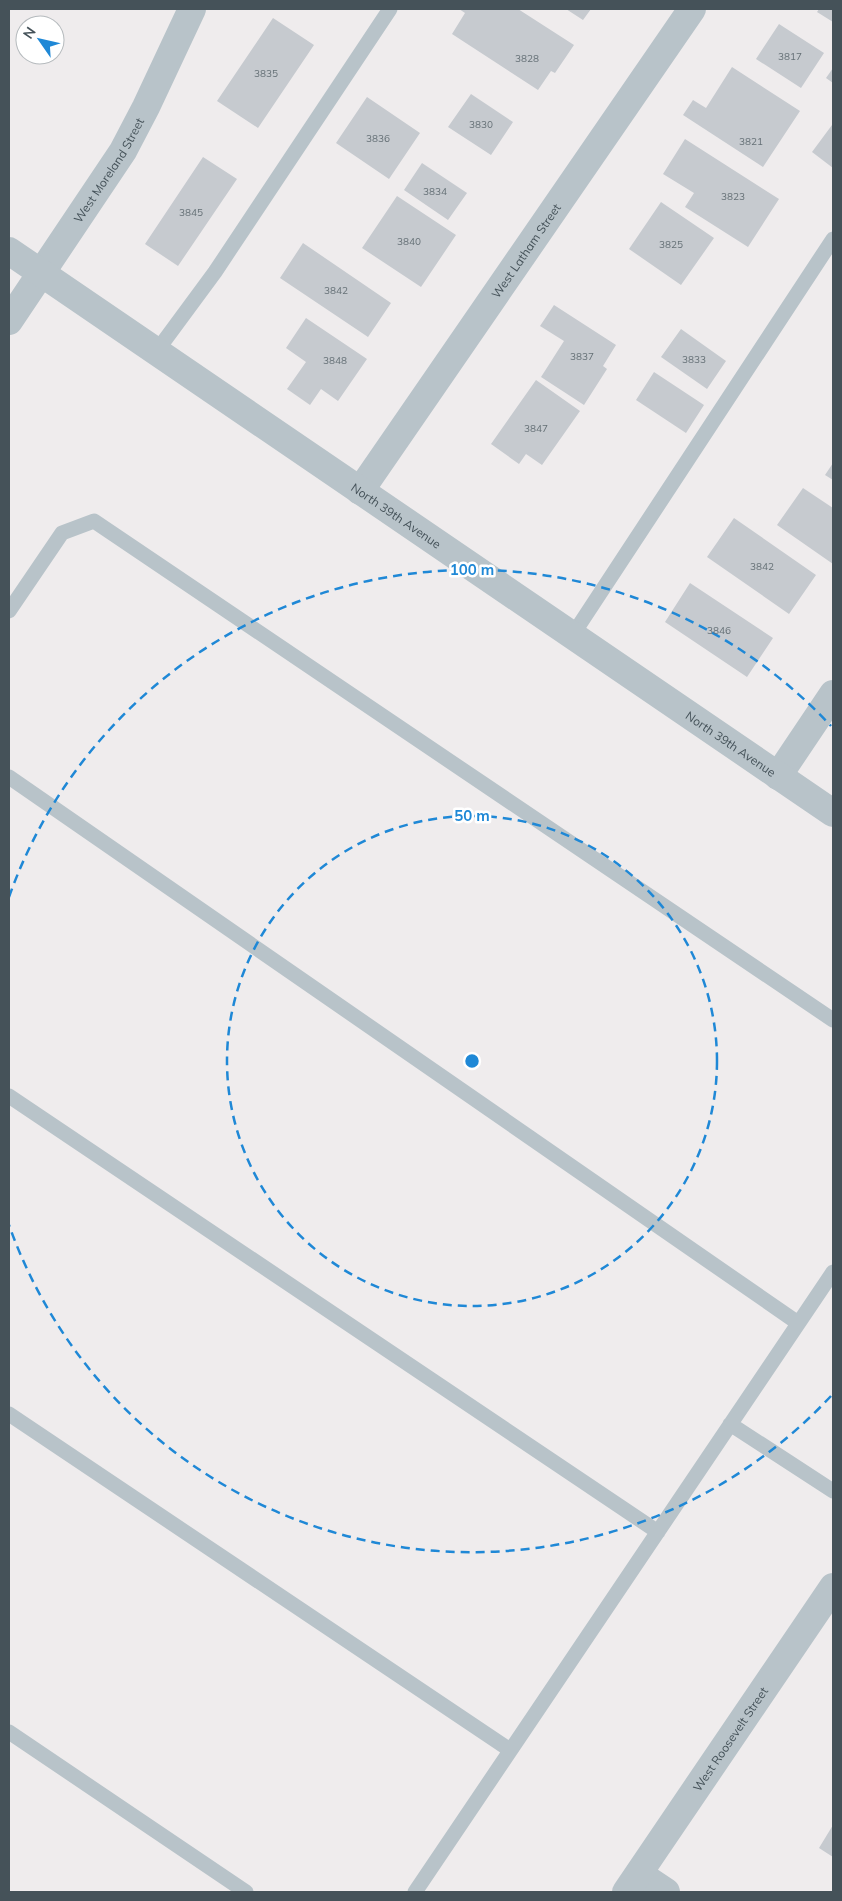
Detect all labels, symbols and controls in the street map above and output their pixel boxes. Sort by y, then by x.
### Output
north arrow [15,15,65,65]
text: N [19,23,40,42]
house number: 3817 [778,50,802,63]
house number: 3828 [515,52,539,65]
house number: 3835 [254,67,278,80]
street label: West Moreland Street [70,115,147,225]
house number: 3830 [469,118,493,131]
house number: 3836 [366,132,390,145]
house number: 3821 [739,135,763,148]
house number: 3834 [423,185,447,198]
house number: 3823 [721,190,745,203]
street label: West Latham Street [488,200,563,301]
house number: 3845 [179,206,203,219]
house number: 3840 [397,235,421,248]
house number: 3825 [659,238,683,251]
house number: 3842 [324,284,348,297]
house number: 3837 [570,350,594,363]
house number: 3833 [682,353,706,366]
house number: 3848 [323,354,347,367]
house number: 3847 [524,422,548,435]
street label: North 39th Avenue [349,479,444,551]
text: 100 m [450,560,494,579]
house number: 3842 [750,560,774,573]
house number: 3846 [707,624,731,637]
street label: North 39th Avenue [683,708,779,779]
text: 50 m [454,806,490,825]
centre of rings [463,1052,481,1070]
street label: West Roosevelt Street [689,1684,771,1794]

